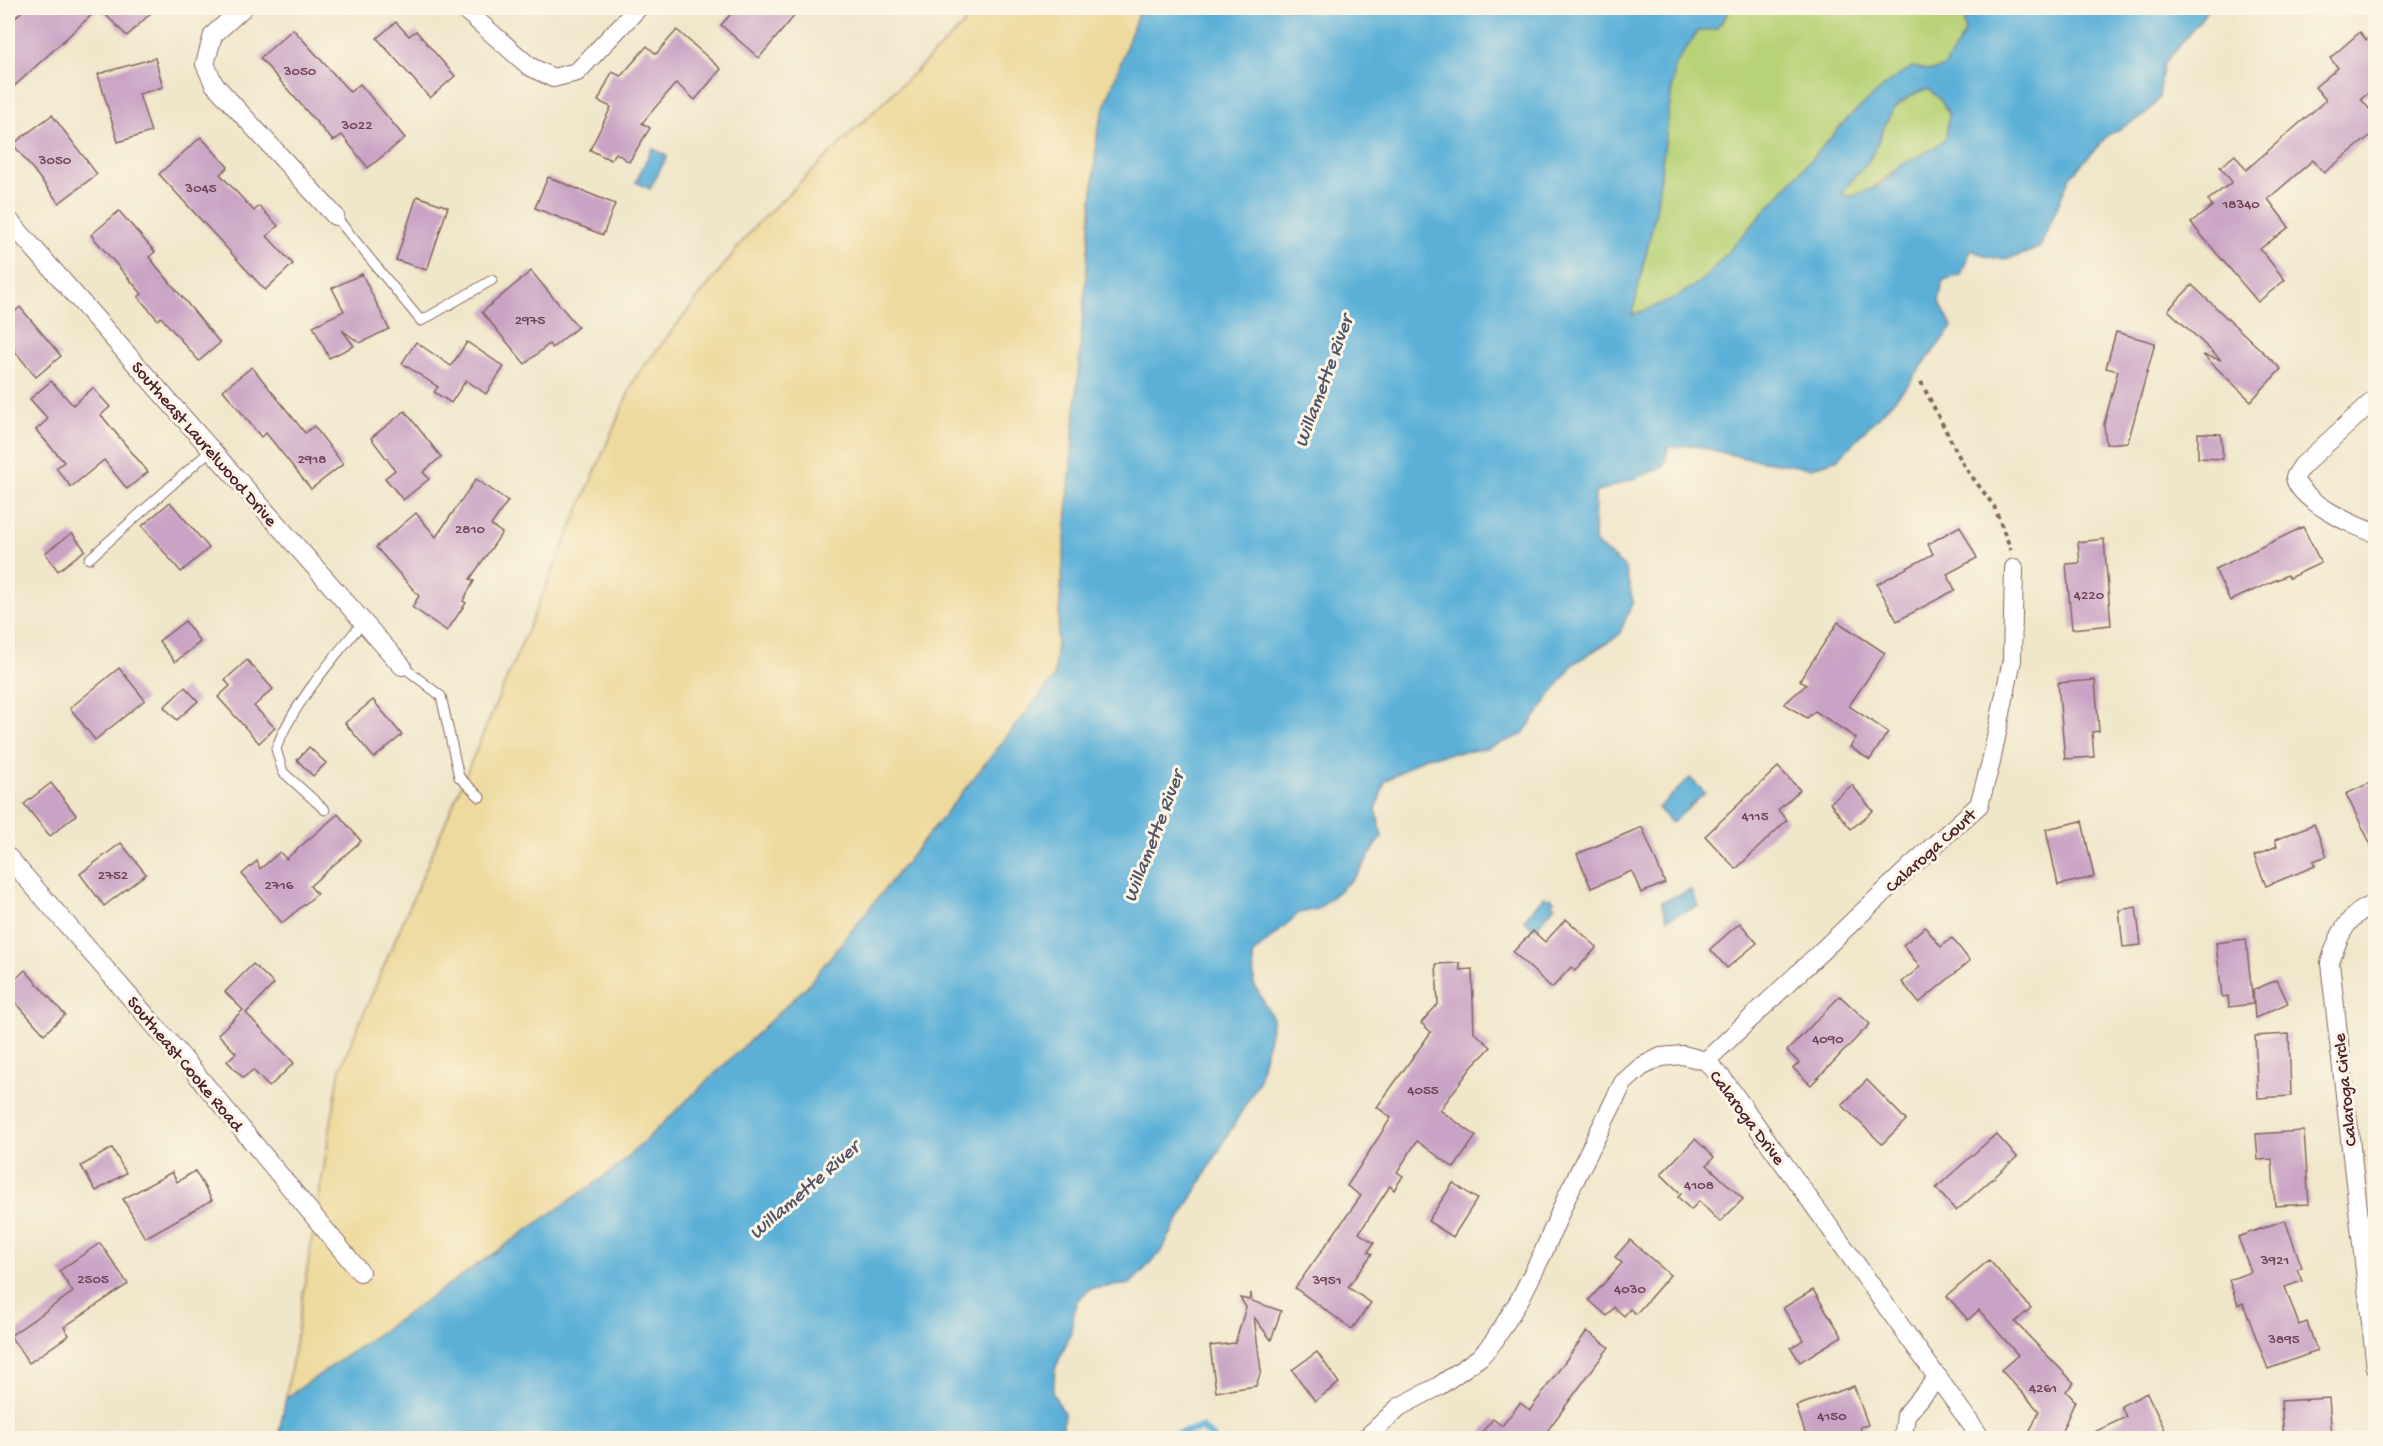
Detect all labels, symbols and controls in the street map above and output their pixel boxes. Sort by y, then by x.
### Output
house number: 3050 [283,63,317,81]
house number: 3022 [340,117,373,135]
house number: 3050 [38,152,72,170]
house number: 3045 [184,180,217,198]
house number: 18340 [2221,196,2260,214]
water label: Willamette River [1291,310,1361,451]
house number: 2975 [515,312,545,330]
street label: Southeast Laurelwood Drive [126,358,281,532]
house number: 2918 [297,451,327,469]
house number: 2810 [455,521,486,539]
house number: 4220 [2074,587,2105,605]
water label: Willamette River [1120,765,1192,906]
street label: Calaroga Court [1882,804,1983,898]
house number: 4115 [1741,808,1769,826]
house number: 2752 [98,867,128,885]
house number: 2716 [265,877,294,895]
street label: Southeast Cooke Road [121,993,248,1138]
house number: 4090 [1812,1031,1844,1049]
street label: Calaroga Circle [2330,1032,2363,1147]
street label: Calaroga Drive [1704,1067,1789,1171]
house number: 4055 [1407,1082,1439,1100]
water label: Willamette River [746,1135,868,1246]
house number: 4108 [1684,1177,1714,1195]
house number: 3921 [2260,1252,2289,1270]
house number: 2505 [77,1271,109,1289]
house number: 3951 [1311,1272,1342,1290]
house number: 4030 [1614,1281,1646,1299]
house number: 3895 [2267,1331,2300,1349]
house number: 4261 [2029,1380,2057,1398]
house number: 4150 [1817,1408,1847,1426]

